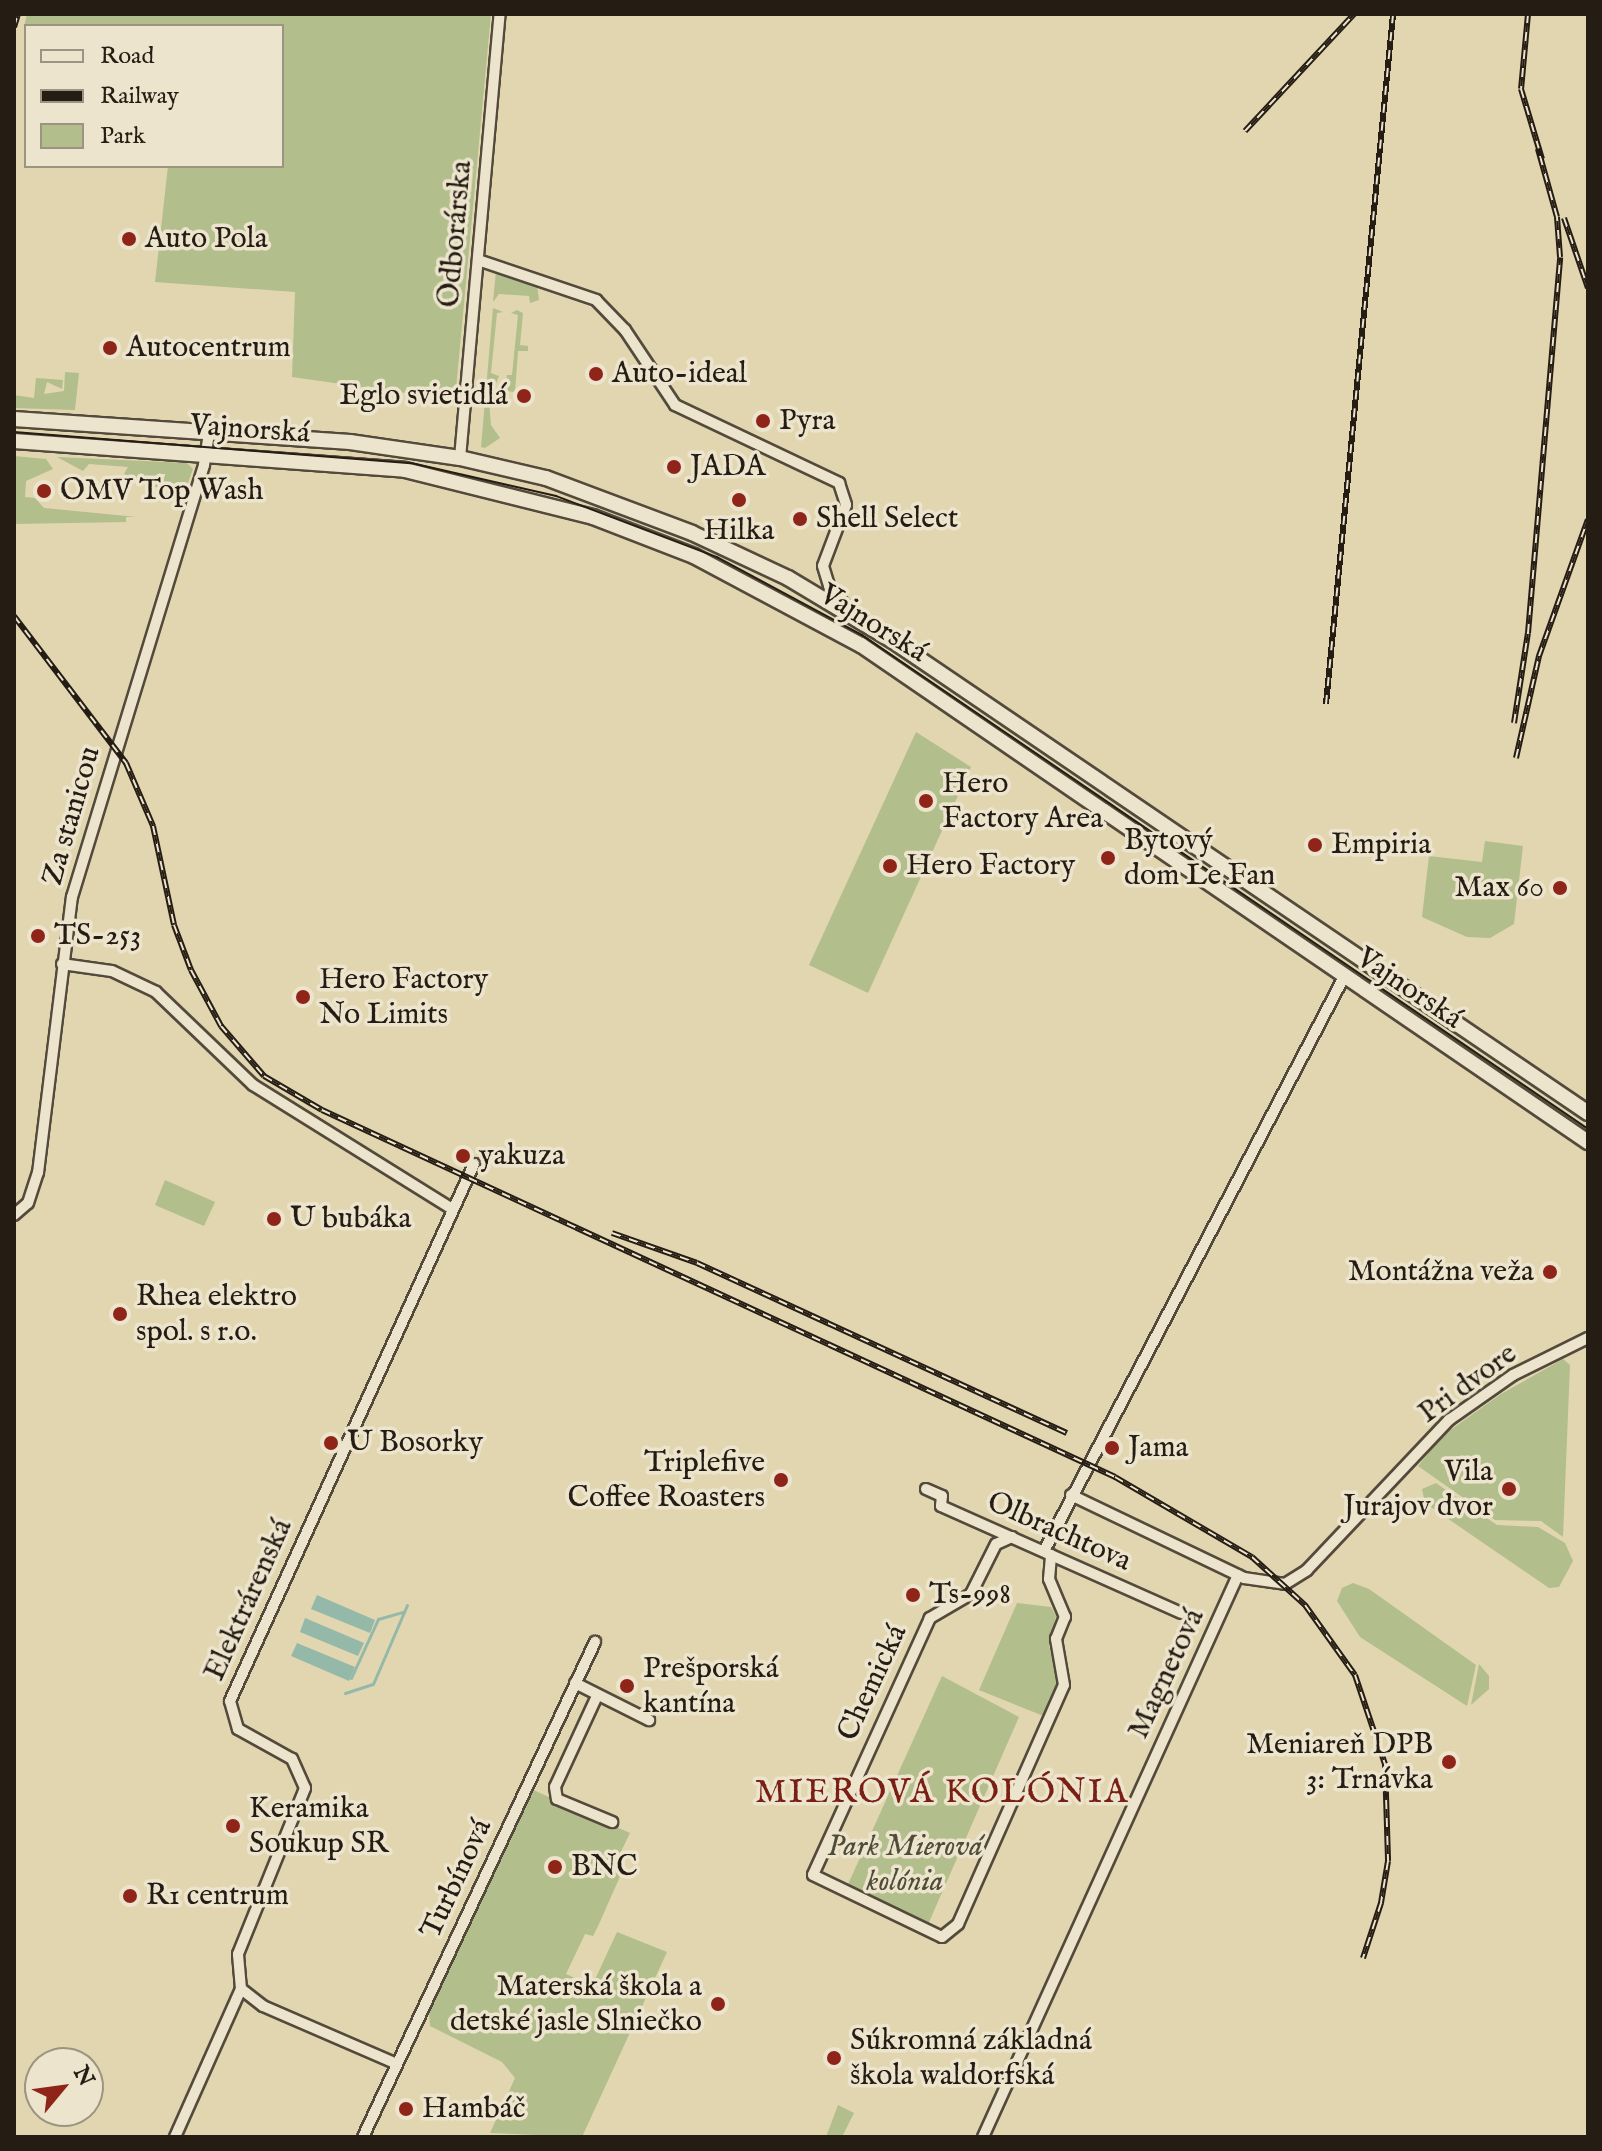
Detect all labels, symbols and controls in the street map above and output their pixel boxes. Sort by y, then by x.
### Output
legend [24,24,284,168]
text: Road [100,41,154,72]
text: Railway [100,81,179,112]
text: Park [100,121,146,152]
street label: Odborárska [432,159,480,309]
place label: Auto Pola [145,221,268,257]
marker: Auto Pola [120,230,138,248]
place label: Autocentrum [126,330,291,366]
marker: Autocentrum [101,339,119,357]
place label: Auto-ideal [612,356,747,392]
marker: Auto-ideal [587,365,605,383]
place label: Eglo svietidlá [339,378,508,414]
marker: Eglo svietidlá [515,387,533,405]
place label: Pyra [779,403,835,439]
street label: Vajnorská [189,408,311,452]
marker: Pyra [754,412,772,430]
place label: JADA [690,449,766,485]
marker: JADA [665,458,683,476]
place label: OMV Top Wash [60,473,263,509]
marker: OMV Top Wash [35,482,53,500]
marker: Hilka [730,491,748,509]
place label: Shell Select [816,501,958,537]
marker: Shell Select [791,510,809,528]
place label: Hilka [703,513,775,549]
street label: Vajnorská [812,577,934,671]
street label: Za stanicou [35,742,109,890]
place label: Hero Factory Area [942,766,1103,836]
marker: Hero Factory Area [917,792,935,810]
place label: Bytový dom Le Fan [1124,823,1275,894]
place label: Empiria [1331,827,1431,863]
marker: Empiria [1306,836,1324,854]
place label: Hero Factory [906,848,1075,884]
marker: Bytový dom Le Fan [1099,849,1117,867]
marker: Hero Factory [881,857,899,875]
place label: Max 60 [1454,870,1544,906]
marker: Max 60 [1551,879,1569,897]
place label: TS-253 [54,918,141,954]
marker: TS-253 [29,927,47,945]
street label: Vajnorská [1349,940,1469,1038]
place label: Hero Factory No Limits [319,962,488,1032]
marker: Hero Factory No Limits [294,988,312,1006]
place label: yakuza [479,1138,565,1174]
marker: yakuza [454,1147,472,1165]
place label: U bubáka [290,1201,411,1237]
marker: U bubáka [265,1210,283,1228]
place label: Montážna veža [1348,1254,1534,1290]
marker: Montážna veža [1541,1263,1559,1281]
place label: Rhea elektro spol. s r.o. [136,1279,297,1350]
marker: Rhea elektro spol. s r.o. [111,1305,129,1323]
street label: Pri dvore [1412,1336,1524,1432]
place label: U Bosorky [347,1425,483,1461]
place label: Jama [1128,1430,1189,1466]
marker: U Bosorky [322,1434,340,1452]
marker: Jama [1103,1439,1121,1457]
place label: Triplefive Coffee Roasters [567,1445,765,1516]
place label: Vila Jurajov dvor [1343,1454,1493,1524]
marker: Triplefive Coffee Roasters [772,1471,790,1489]
marker: Vila Jurajov dvor [1500,1480,1518,1498]
street label: Olbrachtova [981,1484,1137,1580]
street label: Elektrárenská [197,1514,301,1686]
place label: Ts-998 [929,1577,1011,1613]
marker: Ts-998 [904,1586,922,1604]
street label: Magnetová [1121,1603,1213,1745]
street label: Chemická [830,1619,916,1747]
place label: Prešporská kantína [643,1651,779,1722]
marker: Prešporská kantína [618,1677,636,1695]
place label: Meniareň DPB 3: Trnávka [1246,1727,1433,1798]
marker: Meniareň DPB 3: Trnávka [1440,1753,1458,1771]
district label: MIEROVÁ KOLÓNIA [755,1773,1129,1813]
place label: Keramika Soukup SR [249,1791,388,1862]
street label: Turbínová [414,1813,500,1945]
marker: Keramika Soukup SR [224,1817,242,1835]
park label: Park Mierová kolónia [827,1829,983,1900]
place label: BNC [571,1849,638,1885]
marker: BNC [546,1858,564,1876]
place label: R1 centrum [146,1878,289,1914]
marker: R1 centrum [121,1887,139,1905]
place label: Materská škola a detské jasle Slniečko [450,1969,702,2040]
marker: Materská škola a detské jasle Slniečko [709,1995,727,2013]
place label: Súkromná základná škola waldorfská [850,2023,1092,2094]
north arrow [24,2047,104,2127]
marker: Súkromná základná škola waldorfská [825,2049,843,2067]
text: N [66,2061,100,2091]
place label: Hambáč [422,2091,526,2127]
marker: Hambáč [397,2100,415,2118]

